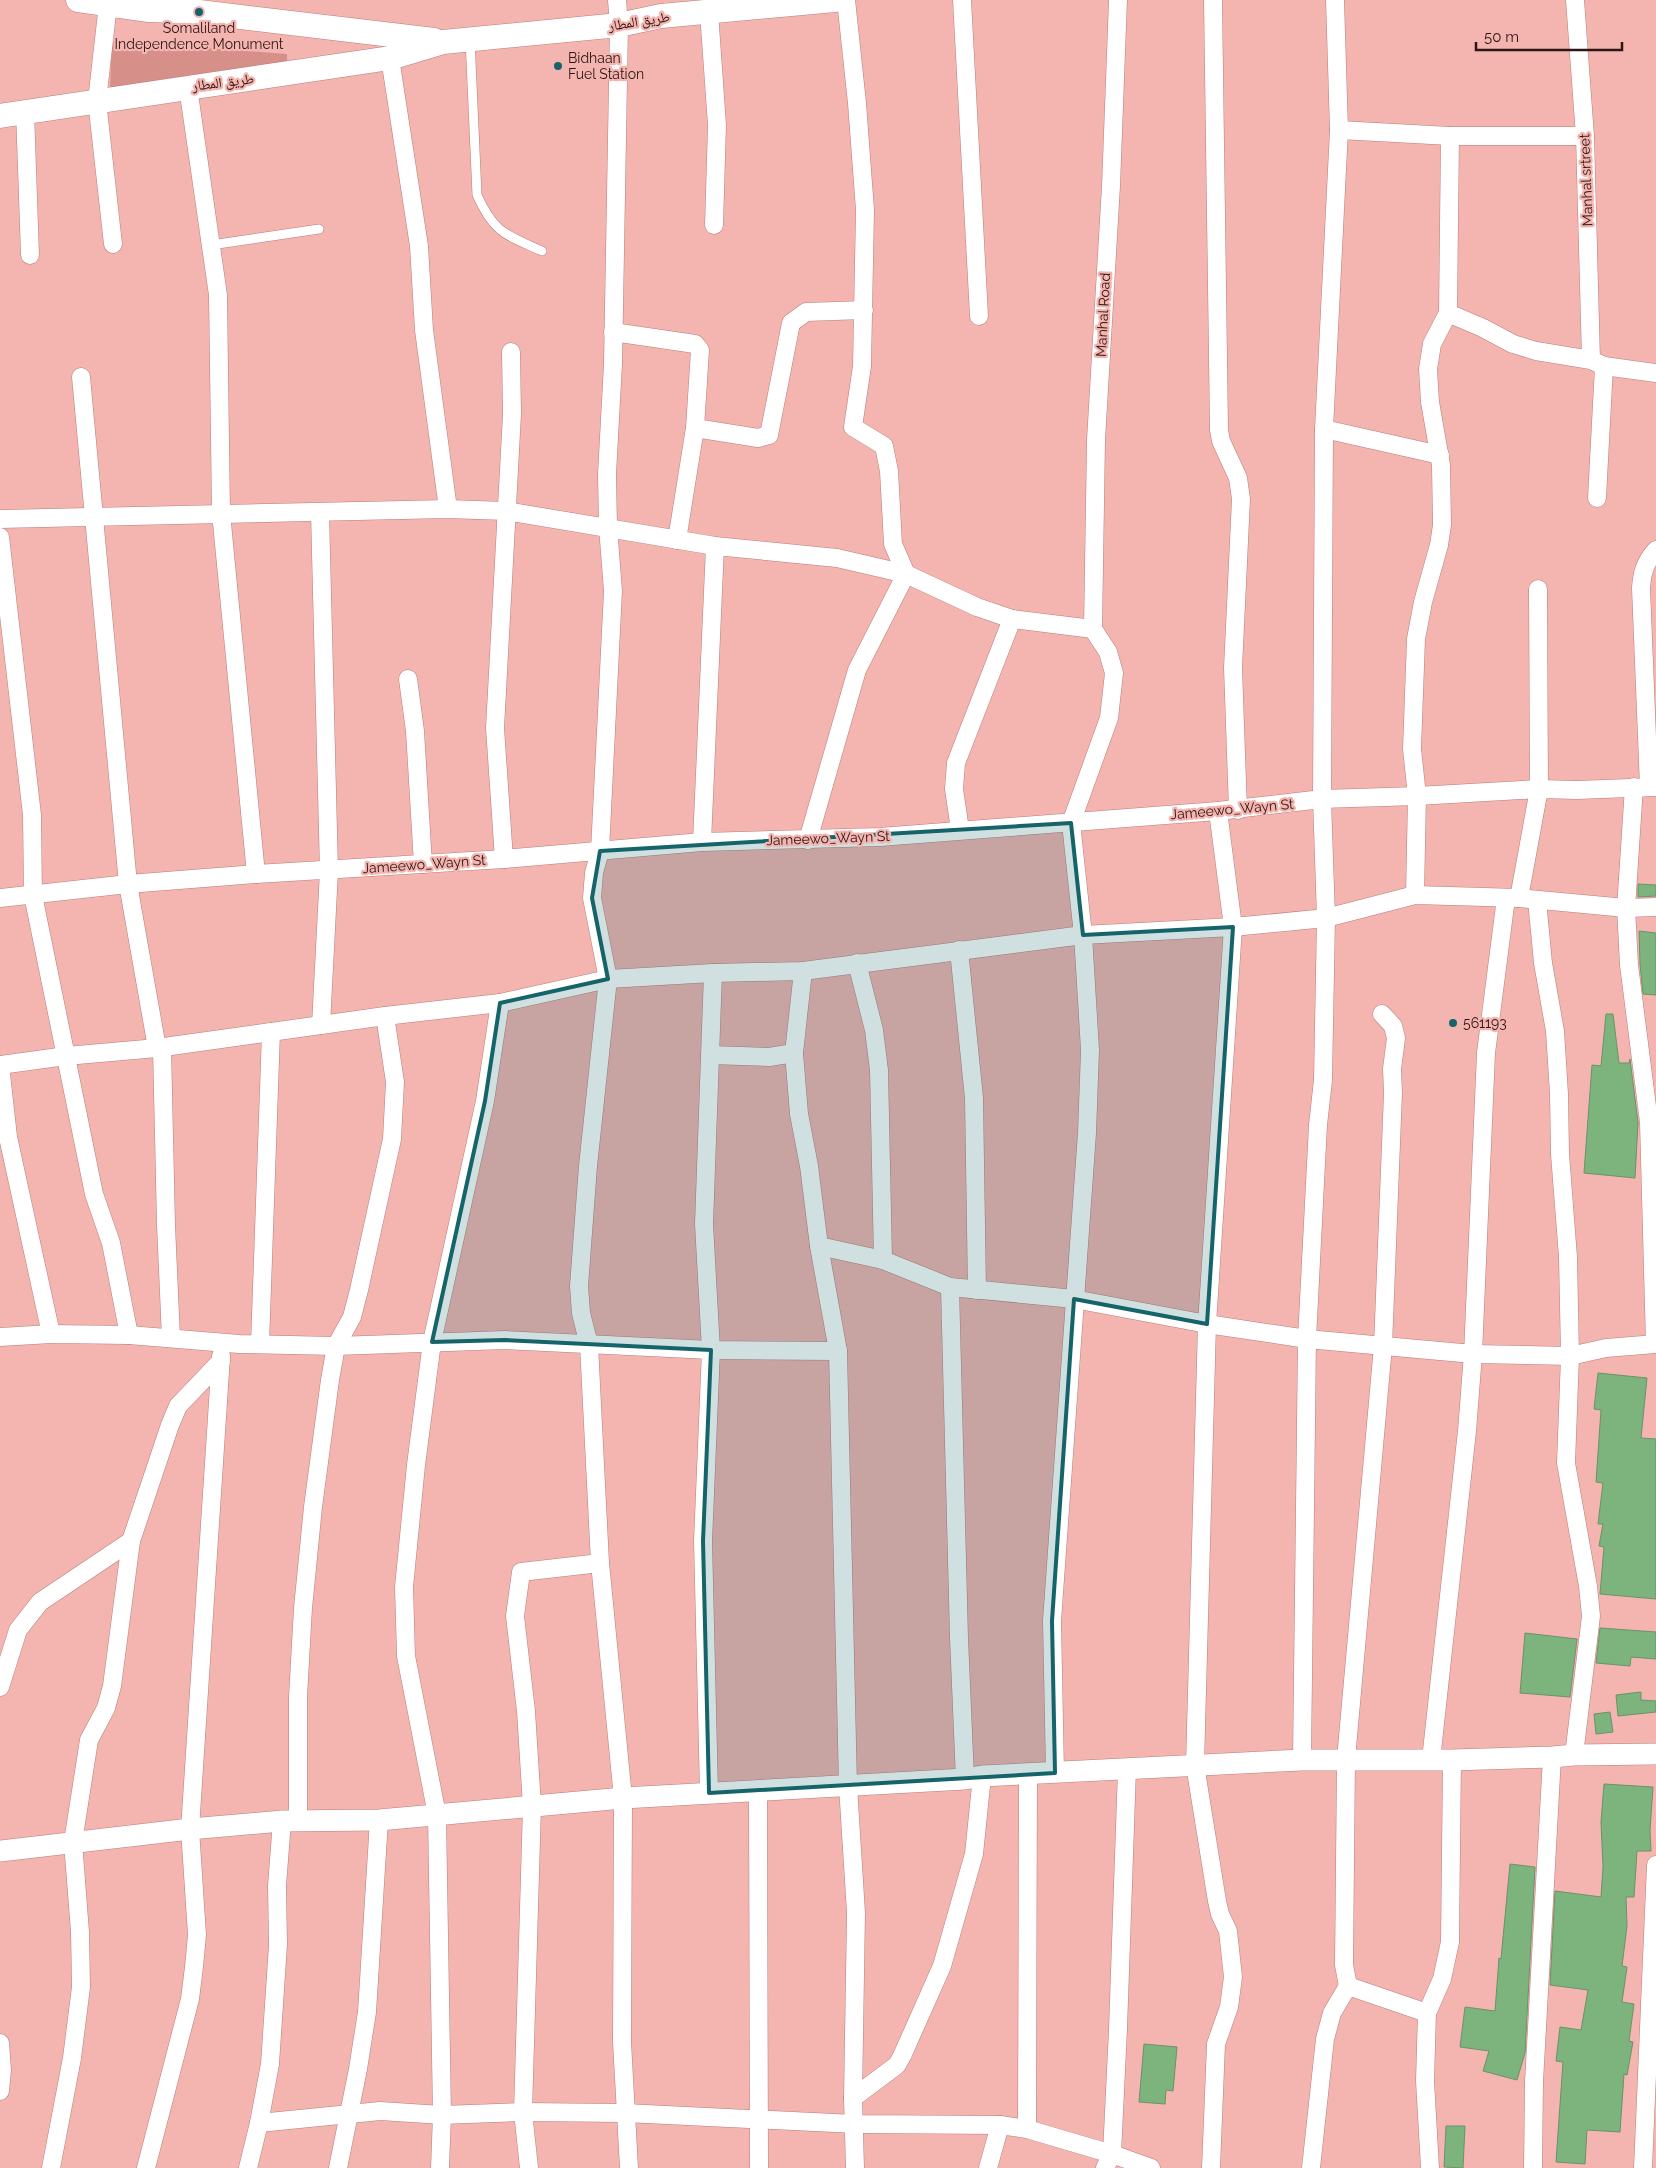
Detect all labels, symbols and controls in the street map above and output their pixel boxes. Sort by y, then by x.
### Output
marker: Somaliland Independence Monument [193,6,205,18]
street label: طريق المطار [606,8,671,36]
place label: Somaliland Independence Monument [115,20,284,52]
scale bar [1476,20,1622,52]
text: 50 m [1484,28,1519,46]
place label: Bidhaan Fuel Station [568,50,644,82]
marker: Bidhaan Fuel Station [552,60,564,72]
street label: طريق المطار [190,70,255,96]
street label: Manhal srtreet [1576,133,1596,227]
street label: Manhal Road [1093,272,1113,358]
street label: Jameewo_Wayn St [1170,796,1295,822]
street label: Jameewo_Wayn St [766,828,890,848]
street label: Jameewo_Wayn St [362,852,487,876]
place label: 561193 [1463,1015,1507,1031]
marker: 561193 [1447,1017,1459,1029]

